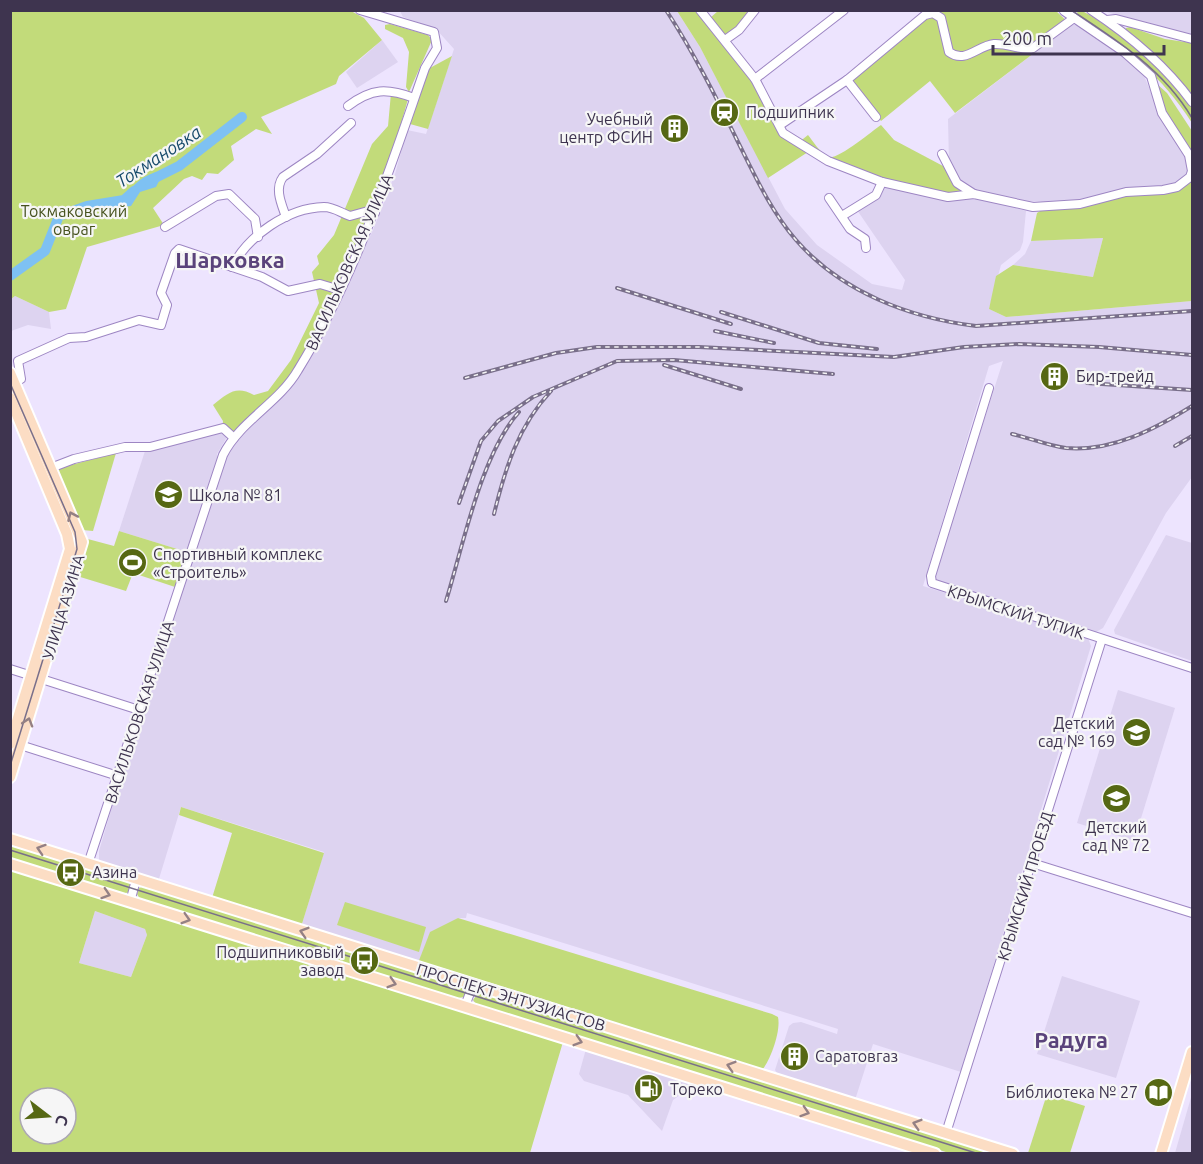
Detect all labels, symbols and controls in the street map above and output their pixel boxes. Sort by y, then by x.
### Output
scale bar [993,18,1164,56]
text: 200 m [1002,28,1052,48]
station icon: Подшипник [709,96,741,128]
place label: Подшипник [746,103,834,121]
place label: Учебный центр ФСИН [559,110,653,146]
building icon: Учебный центр ФСИН [658,112,690,144]
water label: Токмановка [112,121,205,191]
street label: ВАСИЛЬКОВСКАЯ УЛИЦА [302,170,396,353]
park label: Токмаковский овраг [21,202,127,238]
district label: Шарковка [175,247,285,272]
building icon: Бир-трейд [1039,360,1071,392]
place label: Бир-трейд [1076,367,1154,385]
school or university icon: Школа № 81 [152,479,184,511]
place label: Школа № 81 [189,486,282,504]
one-way arrow [67,511,79,522]
place label: Спортивный комплекс «Строитель» [153,545,323,581]
sports icon: Спортивный комплекс «Строитель» [116,547,148,579]
street label: УЛИЦА АЗИНА [38,552,88,662]
street label: КРЫМСКИЙ ТУПИК [945,580,1087,643]
street label: ВАСИЛЬКОВСКАЯ УЛИЦА [101,618,177,806]
place label: Детский сад № 169 [1038,714,1115,750]
school or university icon: Детский сад № 169 [1120,716,1152,748]
one-way arrow [21,717,33,728]
school or university icon: Детский сад № 72 [1100,783,1132,815]
street label: КРЫМСКИЙ ПРОЕЗД [993,809,1056,963]
place label: Детский сад № 72 [1082,818,1150,854]
one-way arrow [36,844,47,856]
bus stop icon: Азина [55,856,87,888]
place label: Азина [92,863,137,881]
one-way arrow [100,887,111,900]
one-way arrow [180,912,191,924]
one-way arrow [299,927,310,939]
place label: Подшипниковый завод [216,943,344,979]
bus stop icon: Подшипниковый завод [349,945,381,977]
street label: ПРОСПЕКТ ЭНТУЗИАСТОВ [414,960,608,1034]
one-way arrow [386,976,397,988]
district label: Радуга [1034,1027,1108,1052]
one-way arrow [572,1034,583,1046]
building icon: Саратовгаз [778,1040,810,1072]
place label: Саратовгаз [815,1047,898,1065]
one-way arrow [726,1060,737,1073]
fuel station icon: Тореко [633,1073,665,1105]
library icon: Библиотека № 27 [1143,1076,1175,1108]
place label: Тореко [670,1080,723,1098]
place label: Библиотека № 27 [1006,1083,1138,1101]
north arrow [18,1086,78,1146]
one-way arrow [799,1105,810,1117]
text: С [52,1113,72,1128]
one-way arrow [912,1118,923,1131]

